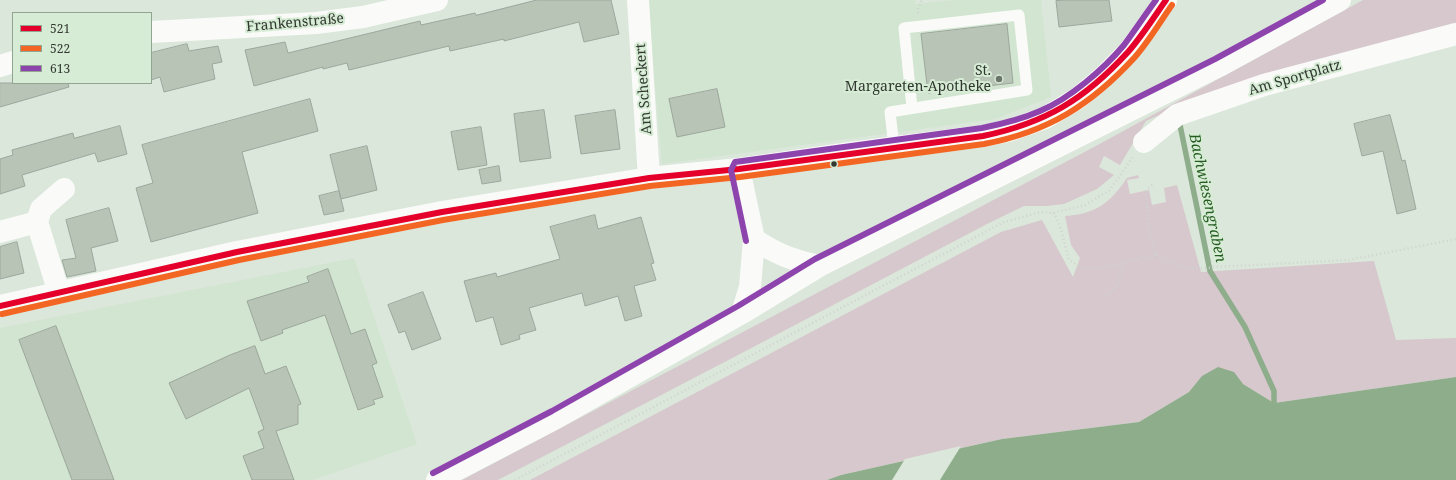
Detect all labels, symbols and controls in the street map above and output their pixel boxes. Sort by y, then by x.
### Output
street label: Frankenstraße [246,10,344,36]
legend [12,12,152,84]
text: 521 [50,20,70,37]
text: 522 [50,40,70,57]
street label: Am Scheckert [632,43,656,135]
street label: Am Sportplatz [1247,57,1343,99]
text: 613 [50,60,70,77]
place label: St. Margareten-Apotheke [845,63,991,96]
marker: St. Margareten-Apotheke [994,74,1004,84]
water label: Bachwiesengraben [1185,132,1229,264]
unlabelled marker [829,159,839,169]

